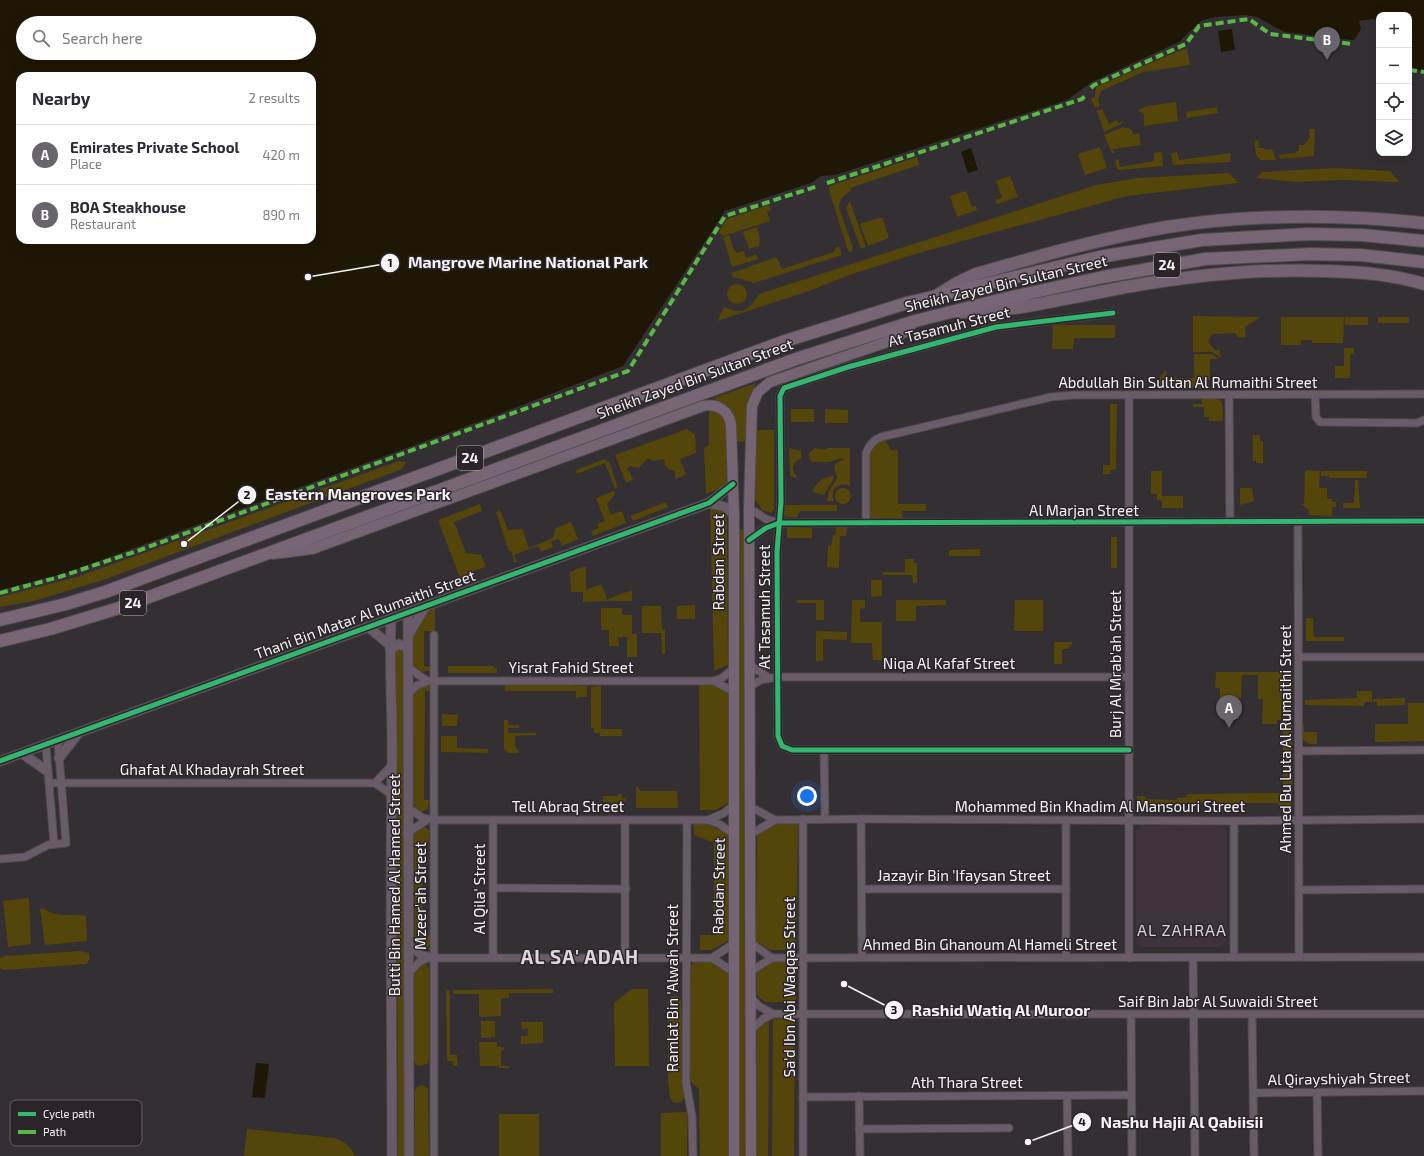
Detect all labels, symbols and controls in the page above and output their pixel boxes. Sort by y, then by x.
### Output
map controls [1376,12,1412,156]
button: + [1376,12,1412,48]
search box [16,16,316,60]
icon: search [30,27,52,49]
pin: B [1314,27,1340,60]
text: Search here [62,29,143,47]
button: − [1376,48,1412,84]
button: locate [1376,84,1412,120]
text: Nearby [32,88,90,108]
text: 2 results [248,90,300,106]
button: layers [1376,120,1412,156]
text: Emirates Private School [70,138,239,156]
text: A [41,147,49,163]
text: 420 m [263,147,300,163]
text: Place [70,156,102,172]
text: BOA Steakhouse [70,198,186,216]
text: B [41,207,49,223]
text: 890 m [263,207,300,223]
text: Restaurant [70,216,136,232]
callout: Mangrove Marine National Park [380,249,657,277]
street label: Sheikh Zayed Bin Sultan Street [903,251,1109,315]
text: Mangrove Marine National Park [408,252,648,271]
road number: 24 [1154,253,1180,277]
text: 1 [387,255,393,269]
street label: At Tasamuh Street [886,302,1012,350]
street label: Sheikh Zayed Bin Sultan Street [594,334,795,422]
street label: Abdullah Bin Sultan Al Rumaithi Street [1058,373,1318,391]
road number: 24 [457,446,483,470]
callout: Eastern Mangroves Park [237,481,459,509]
text: Eastern Mangroves Park [265,484,451,503]
text: 2 [244,487,251,501]
street label: Al Marjan Street [1029,501,1139,520]
street label: Rabdan Street [709,513,727,610]
street label: At Tasamuh Street [755,544,773,669]
street label: Thani Bin Matar Al Rumaithi Street [252,566,478,662]
street label: Burj Al Mrab'ah Street [1106,590,1125,738]
road number: 24 [120,591,146,615]
street label: Ahmed Bu Luta Al Rumaithi Street [1276,625,1294,853]
street label: Niqa Al Kafaf Street [883,654,1015,672]
street label: Yisrat Fahid Street [508,658,634,676]
pin: A [1216,695,1242,728]
street label: Ghafat Al Khadayrah Street [120,760,304,778]
street label: Butti Bin Hamed Al Hamed Street [385,774,403,996]
your location [797,786,817,806]
street label: Tell Abraq Street [512,797,624,815]
street label: Mohammed Bin Khadim Al Mansouri Street [955,797,1246,815]
street label: Rabdan Street [708,837,728,934]
street label: Mzeer'ah Street [411,842,429,950]
street label: Al Qila' Street [470,843,489,935]
street label: Jazayir Bin 'Ifaysan Street [877,866,1051,884]
street label: Sa'd Ibn Abi Waqqas Street [780,896,798,1077]
street label: Ramlat Bin 'Alwah Street [663,904,681,1072]
district label: AL ZAHRAA [1137,920,1227,939]
street label: Ahmed Bin Ghanoum Al Hameli Street [863,935,1117,953]
district label: AL SA' ADAH [521,945,639,968]
street label: Saif Bin Jabr Al Suwaidi Street [1118,992,1318,1010]
callout: Rashid Watiq Al Muroor [884,996,1099,1024]
text: Rashid Watiq Al Muroor [912,1000,1090,1019]
text: 3 [891,1002,898,1016]
street label: Al Qirayshiyah Street [1268,1068,1411,1089]
street label: Ath Thara Street [911,1073,1023,1091]
legend [10,1100,142,1146]
text: Cycle path [43,1107,95,1120]
callout: Nashu Hajii Al Qabiisii [1072,1108,1271,1136]
text: Nashu Hajii Al Qabiisii [1101,1112,1263,1132]
text: 4 [1078,1114,1086,1128]
text: Path [43,1125,66,1138]

